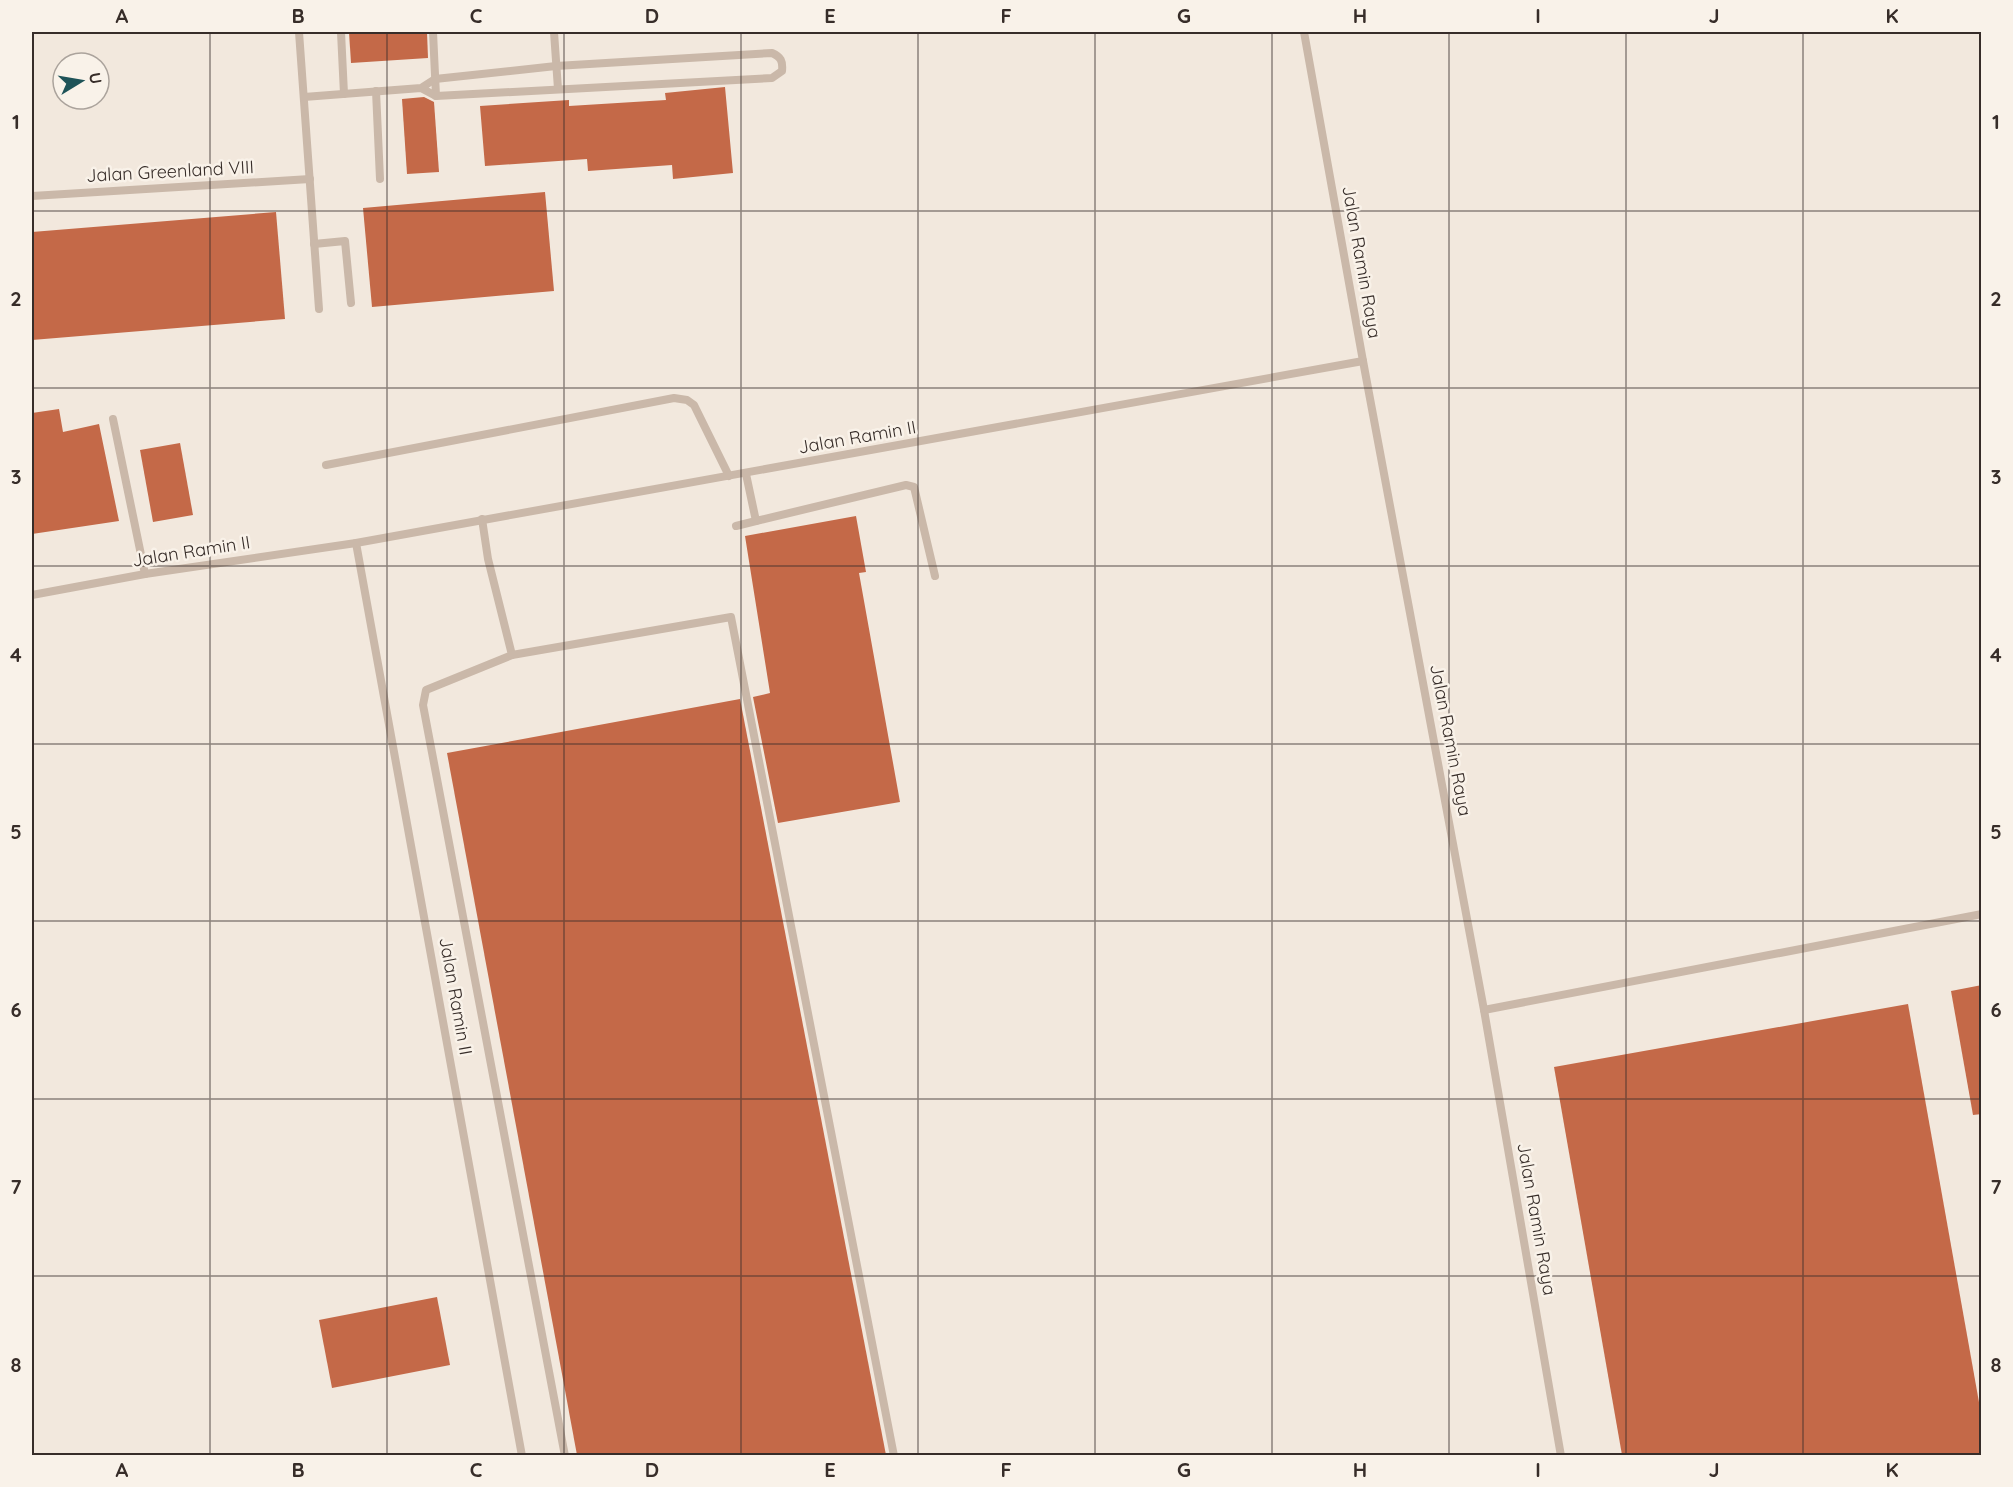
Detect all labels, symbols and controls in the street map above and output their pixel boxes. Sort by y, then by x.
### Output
text: A [116,3,129,28]
text: B [291,3,305,28]
text: C [470,3,483,28]
text: D [645,3,659,28]
text: E [824,3,836,28]
text: F [1000,3,1012,28]
text: G [1177,3,1191,28]
text: H [1353,3,1367,28]
text: I [1535,3,1541,28]
text: J [1708,3,1720,28]
text: K [1885,3,1899,28]
north arrow [51,51,111,111]
text: U [85,71,107,86]
text: 1 [12,109,20,134]
text: 1 [1992,109,2000,134]
street label: Jalan Greenland VIII [85,155,255,187]
street label: Jalan Ramin Raya [1337,184,1387,340]
text: 2 [10,286,22,311]
text: 2 [1990,286,2002,311]
street label: Jalan Ramin II [796,415,918,459]
text: 3 [11,464,21,489]
text: 3 [1991,464,2001,489]
street label: Jalan Ramin II [130,530,252,572]
text: 4 [10,642,22,667]
text: 4 [1990,642,2002,667]
street label: Jalan Ramin Raya [1425,662,1477,818]
text: 5 [10,819,22,844]
text: 5 [1990,819,2002,844]
street label: Jalan Ramin II [434,935,478,1057]
text: 6 [10,997,22,1022]
text: 6 [1990,997,2002,1022]
street label: Jalan Ramin Raya [1512,1141,1562,1297]
text: 7 [11,1174,22,1199]
text: 7 [1991,1174,2002,1199]
text: 8 [11,1352,22,1377]
text: 8 [1991,1352,2002,1377]
text: A [116,1457,129,1482]
text: B [291,1457,305,1482]
text: C [470,1457,483,1482]
text: D [645,1457,659,1482]
text: E [824,1457,836,1482]
text: F [1000,1457,1012,1482]
text: G [1177,1457,1191,1482]
text: H [1353,1457,1367,1482]
text: I [1535,1457,1541,1482]
text: J [1708,1457,1720,1482]
text: K [1885,1457,1899,1482]

